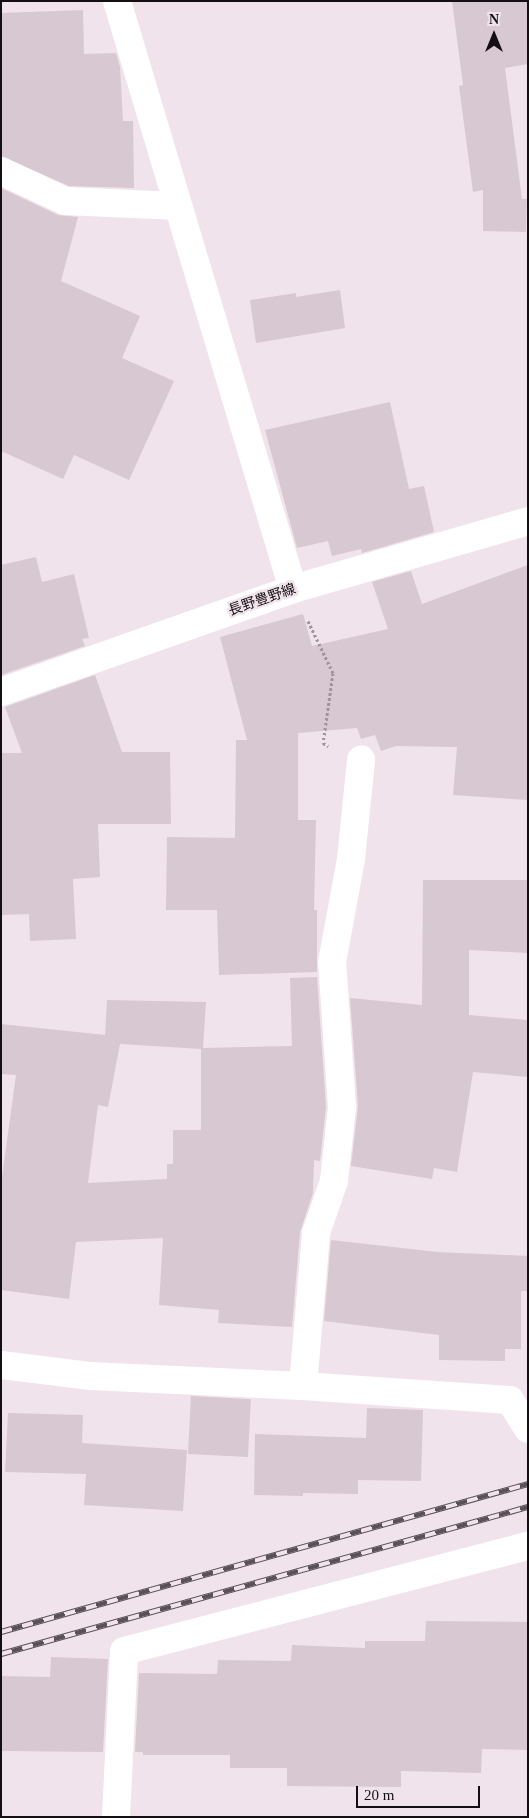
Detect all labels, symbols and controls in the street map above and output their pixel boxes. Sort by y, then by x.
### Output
north arrow [469,10,519,60]
text: N [489,12,499,27]
street label: 長野豊野線 [226,581,298,619]
scale bar [359,1776,483,1808]
text: 20 m [364,1787,394,1803]

